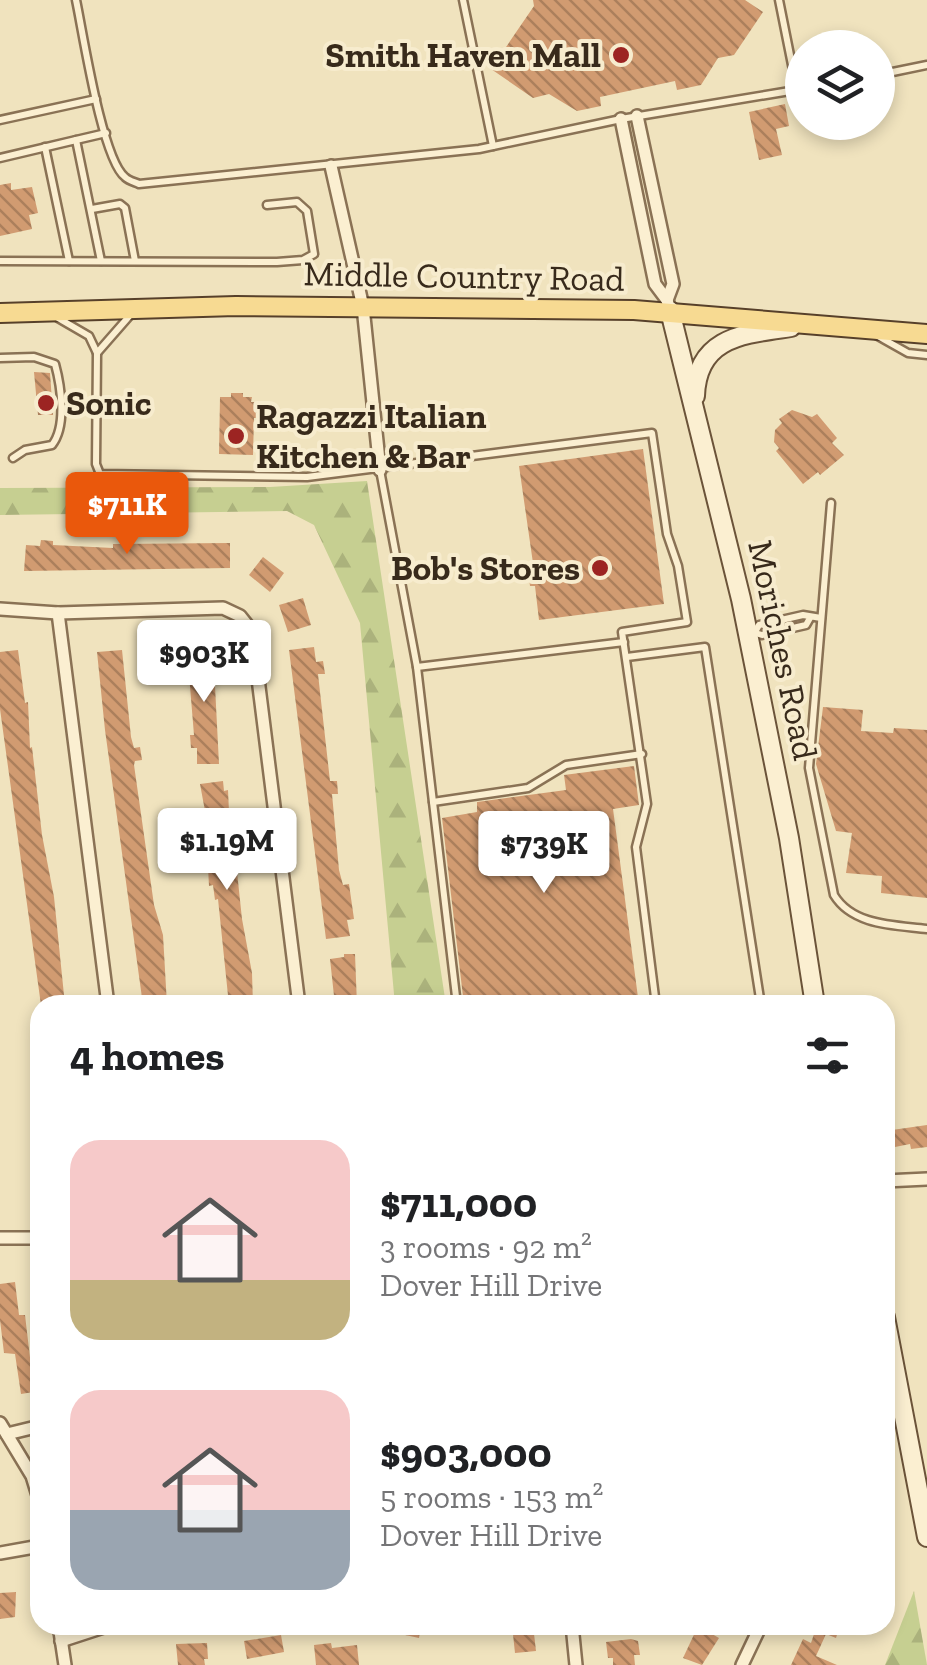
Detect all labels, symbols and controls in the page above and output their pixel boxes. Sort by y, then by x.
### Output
map controls [785,30,895,140]
button: layers [785,30,895,140]
place label: Smith Haven Mall [325,34,601,76]
marker: Smith Haven Mall [610,44,632,66]
street label: Middle Country Road [303,252,625,300]
place label: Sonic [66,382,152,424]
marker: Sonic [35,392,57,414]
place label: Ragazzi Italian Kitchen & Bar [256,395,487,477]
marker: Ragazzi Italian Kitchen & Bar [225,425,247,447]
pin: $711K [57,472,197,557]
text: $711K [88,485,166,523]
street label: Moriches Road [739,536,827,764]
place label: Bob's Stores [391,547,580,589]
marker: Bob's Stores [589,557,611,579]
pin: $903K [134,620,274,705]
text: $903K [159,633,249,671]
pin: $1.19M [146,808,308,893]
pin: $739K [474,811,614,896]
text: $1.19M [180,821,274,859]
text: $739K [500,824,588,862]
icon: filters [800,1028,855,1083]
text: 4 homes [70,1030,225,1081]
text: $711,000 [380,1177,537,1228]
icon: home [150,1180,270,1300]
text: 3 rooms · 92 m² [380,1228,592,1266]
text: Dover Hill Drive [380,1266,602,1304]
text: $903,000 [380,1427,552,1478]
icon: home [150,1430,270,1550]
text: 5 rooms · 153 m² [380,1478,603,1516]
text: Dover Hill Drive [380,1516,602,1554]

